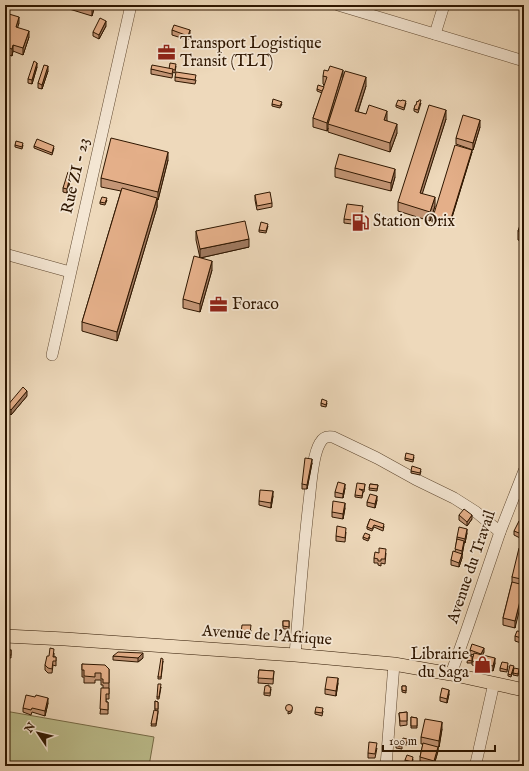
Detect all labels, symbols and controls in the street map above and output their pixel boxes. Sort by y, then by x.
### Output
place label: Transport Logistique Transit (TLT) [180,34,321,72]
office icon: Transport Logistique Transit (TLT) [157,43,177,63]
street label: Rue ZI - 23 [58,136,94,216]
fuel station icon: Station Orix [350,212,370,232]
place label: Station Orix [373,212,455,232]
office icon: Foraco [209,295,229,315]
place label: Foraco [232,295,279,315]
street label: Avenue du Travail [443,507,501,627]
street label: Avenue de l'Afrique [200,621,333,651]
place label: Librairie du Saga [410,645,469,683]
shop icon: Librairie du Saga [472,654,492,674]
north arrow [18,713,58,753]
text: N [22,720,39,737]
scale bar [383,727,495,753]
text: 100 m [389,734,417,749]

